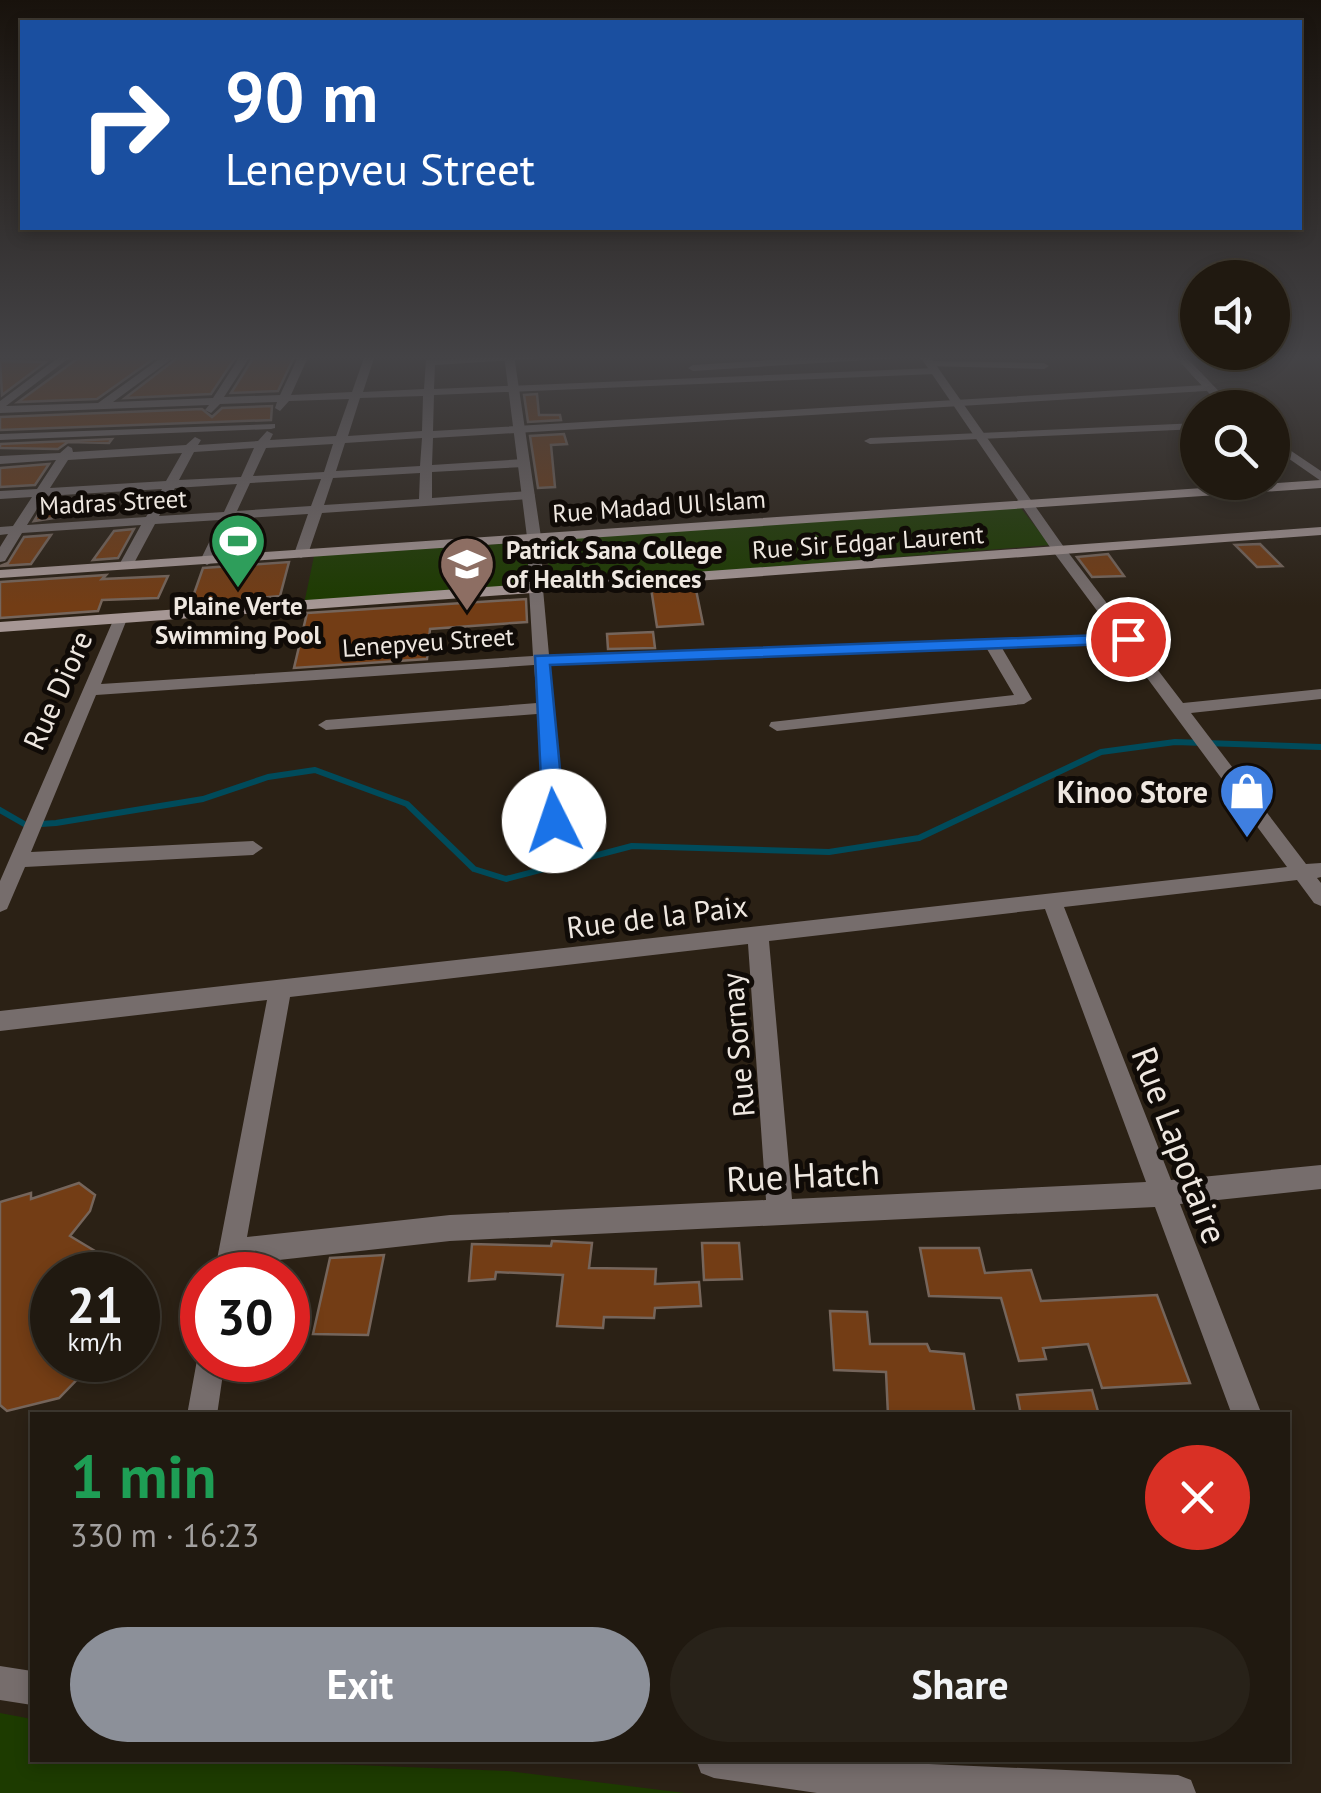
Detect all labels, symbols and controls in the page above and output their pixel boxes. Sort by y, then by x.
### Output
text: 90 m [225,51,378,141]
icon: right [60,60,190,190]
text: Lenepveu Street [225,139,535,197]
map controls [1180,260,1290,500]
button: sound [1180,260,1290,370]
button: search [1180,390,1290,500]
street label: Madras Street [38,482,188,522]
street label: Rue Madad Ul Islam [551,483,767,529]
sports icon: Plaine Verte Swimming Pool [208,511,268,590]
street label: Rue Sir Edgar Laurent [751,518,985,566]
school or university icon: Patrick Sana College of Health Sciences [437,534,497,613]
place label: Patrick Sana College of Health Sciences [506,534,722,595]
place label: Plaine Verte Swimming Pool [155,590,322,651]
pin [1086,597,1171,682]
icon: arrive [1101,612,1156,667]
street label: Lenepveu Street [341,620,516,664]
street label: Rue Diore [14,624,100,756]
shop icon: Kinoo Store [1217,761,1277,840]
position arrow [502,769,606,873]
place label: Kinoo Store [1057,772,1208,811]
street label: Rue de la Paix [564,886,750,946]
street label: Rue Sornay [711,971,763,1119]
street label: Rue Lapotaire [1121,1040,1239,1250]
street label: Rue Hatch [725,1148,881,1202]
speed limit sign: 30 [180,1252,310,1382]
text: 21 [67,1272,123,1337]
text: km/h [68,1326,122,1358]
text: 1 min [70,1437,216,1515]
button: close [1145,1445,1250,1550]
text: 330 m · 16:23 [70,1514,259,1556]
button: Exit [70,1627,650,1742]
button: Share [670,1627,1250,1742]

